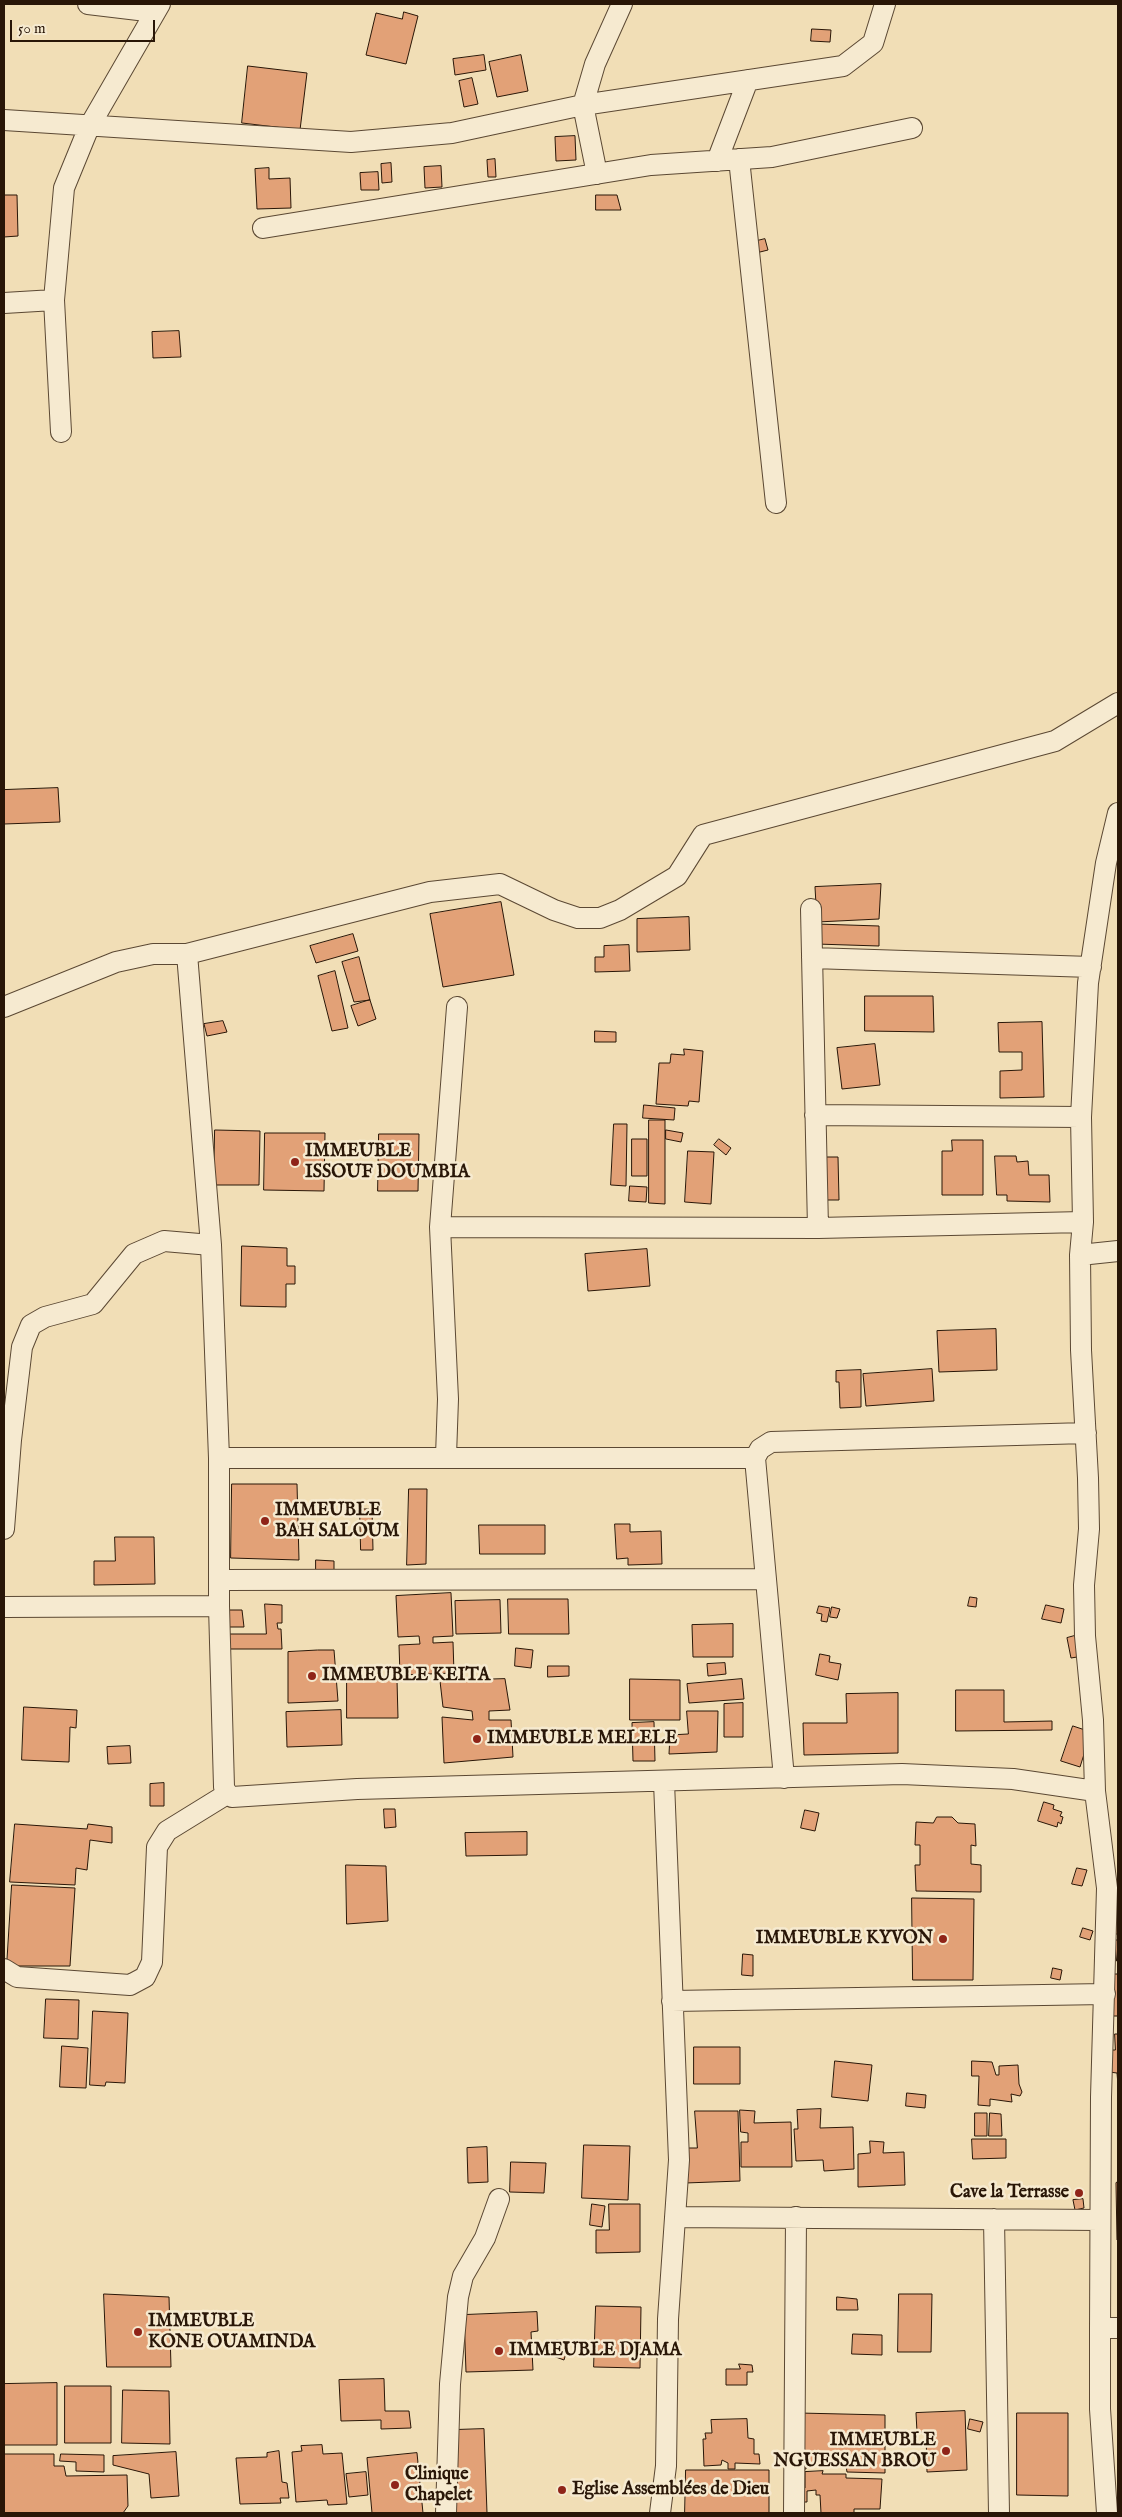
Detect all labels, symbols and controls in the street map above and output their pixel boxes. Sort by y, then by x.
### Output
scale bar [12,10,158,42]
text: 50 m [18,19,46,38]
place label: IMMEUBLE ISSOUF DOUMBIA [305,1141,470,1184]
marker: IMMEUBLE ISSOUF DOUMBIA [289,1156,301,1168]
place label: IMMEUBLE BAH SALOUM [275,1500,400,1542]
marker: IMMEUBLE BAH SALOUM [259,1515,271,1527]
place label: IMMEUBLE KEITA [322,1665,490,1687]
marker: IMMEUBLE KEITA [306,1670,318,1682]
place label: IMMEUBLE MELELE [487,1728,677,1750]
marker: IMMEUBLE MELELE [471,1733,483,1745]
place label: IMMEUBLE KYVON [756,1928,933,1950]
marker: IMMEUBLE KYVON [937,1933,949,1945]
place label: Cave la Terrasse [950,2182,1069,2204]
marker: Cave la Terrasse [1073,2187,1085,2199]
place label: IMMEUBLE KONE OUAMINDA [148,2311,315,2354]
marker: IMMEUBLE KONE OUAMINDA [132,2326,144,2338]
place label: IMMEUBLE DJAMA [509,2340,682,2362]
marker: IMMEUBLE DJAMA [493,2345,505,2357]
place label: IMMEUBLE NGUESSAN BROU [774,2430,936,2472]
marker: IMMEUBLE NGUESSAN BROU [940,2445,952,2457]
place label: Clinique Chapelet [405,2464,473,2506]
marker: Clinique Chapelet [389,2479,401,2491]
place label: Eglise Assemblées de Dieu [572,2479,769,2501]
marker: Eglise Assemblées de Dieu [556,2484,568,2496]

